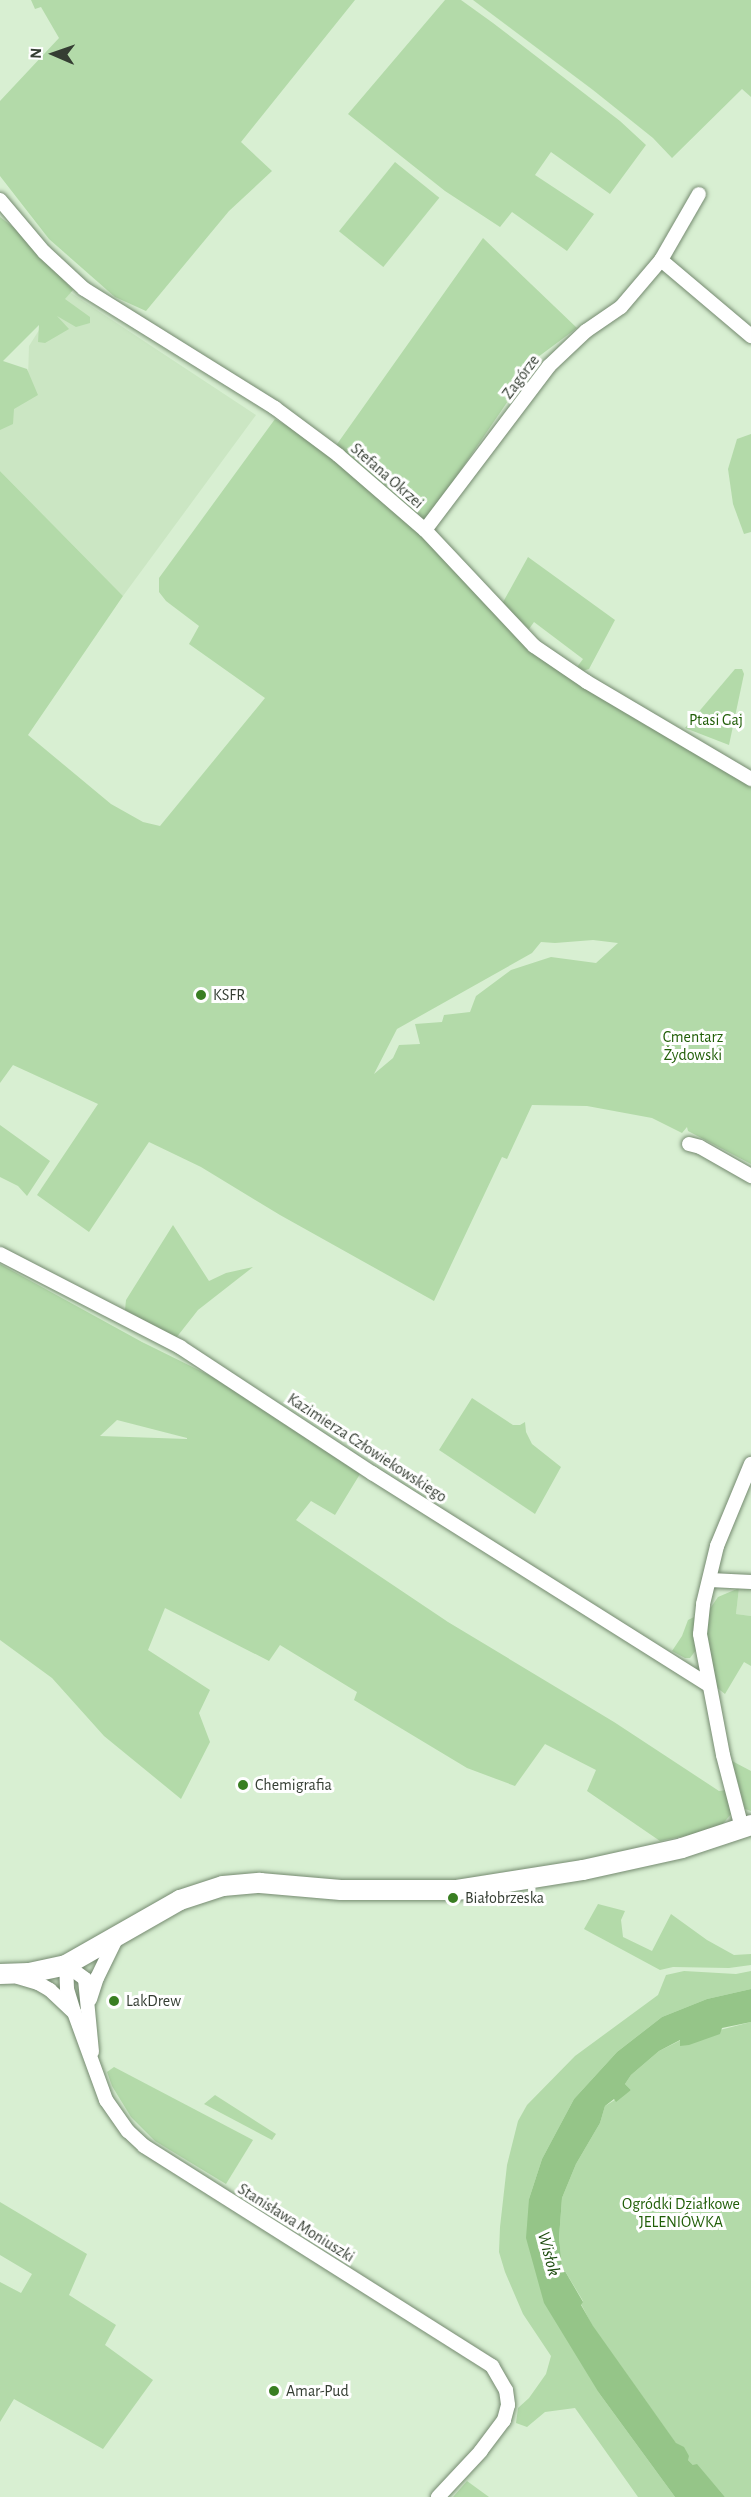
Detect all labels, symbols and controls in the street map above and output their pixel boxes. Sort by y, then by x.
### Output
north arrow [24,24,84,84]
text: N [28,48,44,59]
street label: Zagórze [498,351,544,403]
street label: Stefana Okrzei [347,439,427,513]
park label: Ptasi Gaj [689,710,743,730]
place label: KSFR [213,985,245,1005]
marker: KSFR [194,988,208,1002]
park label: Cmentarz Żydowski [663,1027,723,1065]
street label: Kazimierza Człowiekowskiego [284,1389,450,1507]
place label: Chemigrafia [255,1775,332,1795]
marker: Chemigrafia [236,1778,250,1792]
place label: Białobrzeska [465,1888,544,1908]
marker: Białobrzeska [446,1891,460,1905]
place label: LakDrew [126,1991,181,2011]
marker: LakDrew [107,1994,121,2008]
street label: Stanisława Moniuszki [234,2179,358,2267]
park label: Ogródki Działkowe JELENIÓWKA [622,2194,740,2232]
water label: Wisłok [532,2229,564,2279]
place label: Amar-Pud [286,2381,349,2401]
marker: Amar-Pud [267,2384,281,2398]

